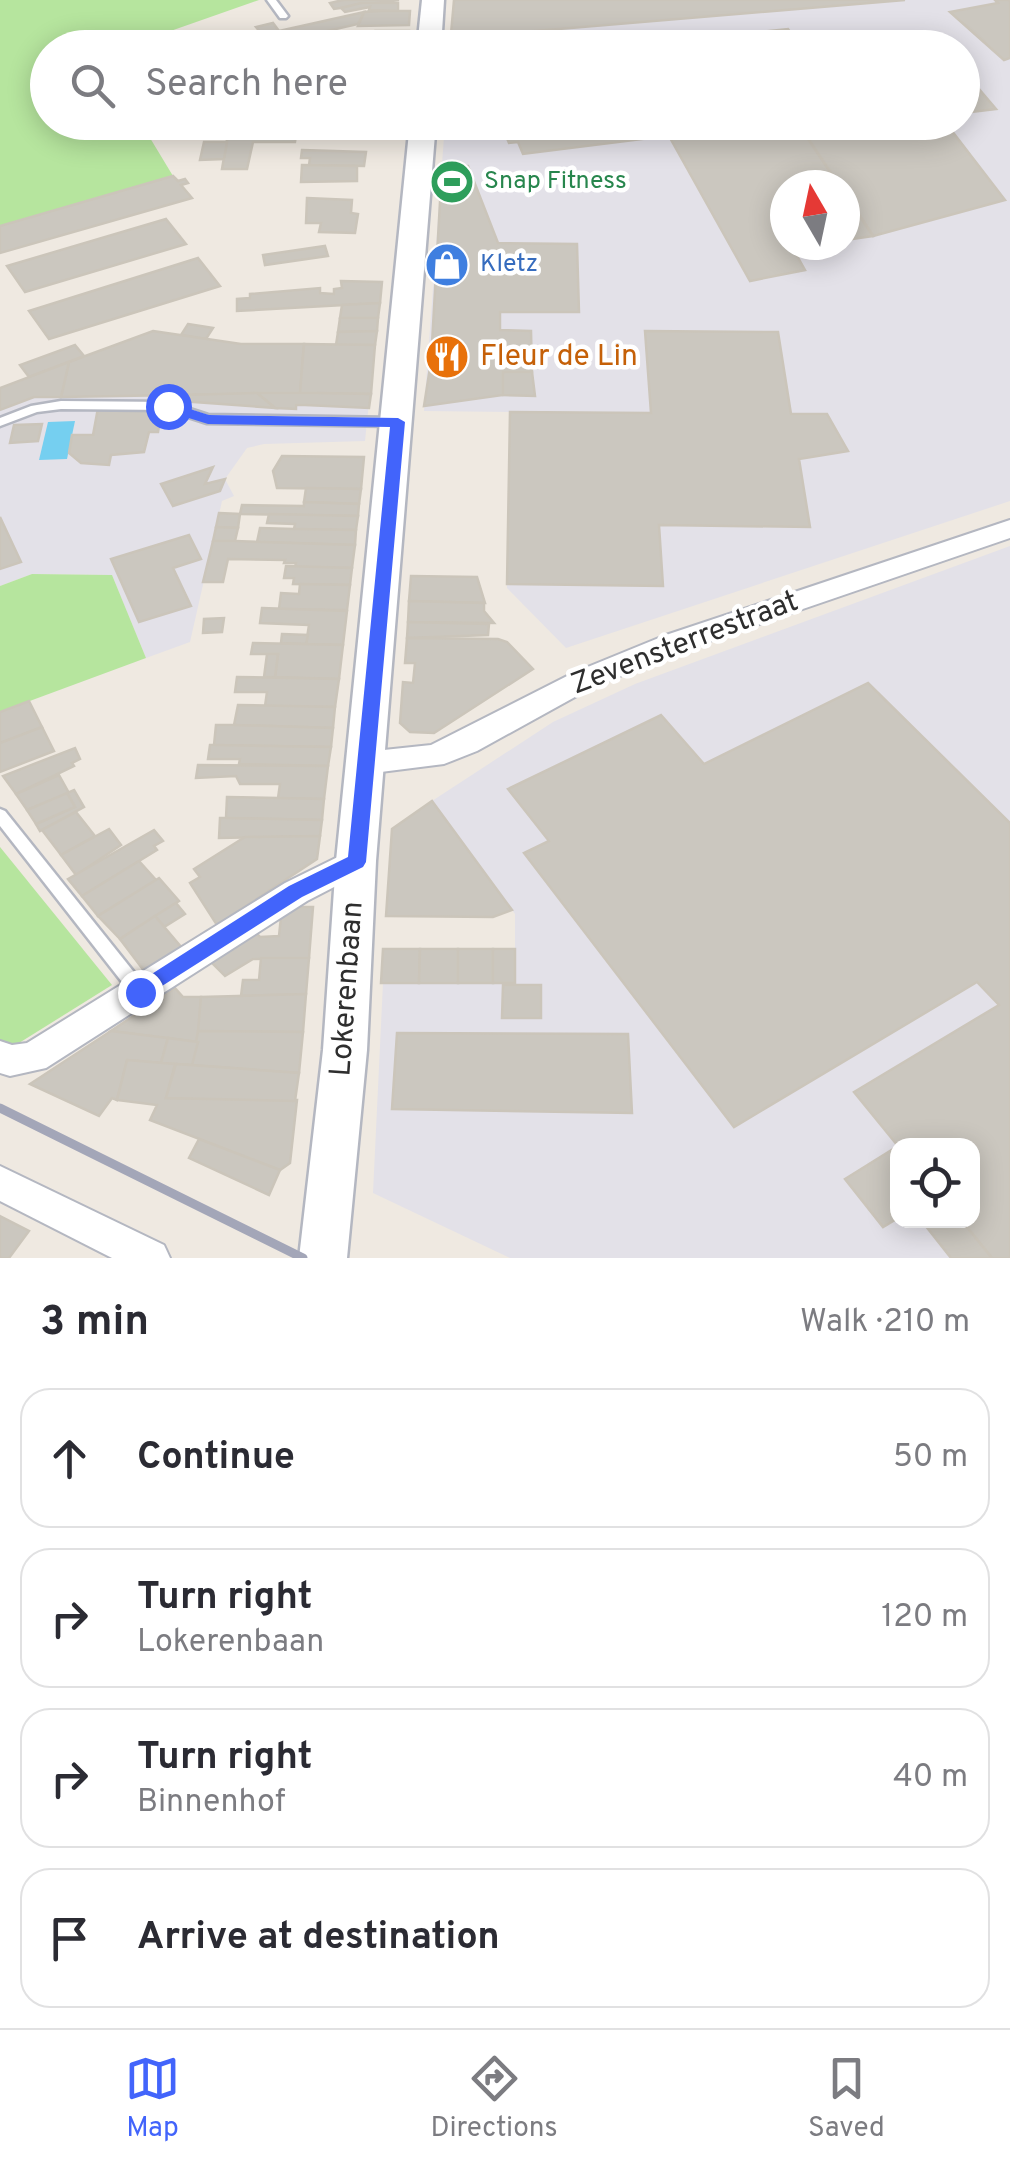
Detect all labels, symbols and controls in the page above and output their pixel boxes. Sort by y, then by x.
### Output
search box [30,30,980,140]
icon: search [65,58,120,113]
text: Search here [145,61,348,110]
sports icon: Snap Fitness [429,159,475,205]
place label: Snap Fitness [484,166,627,198]
north arrow [770,170,860,260]
shop icon: Kletz [424,242,470,288]
place label: Kletz [480,249,538,281]
restaurant icon: Fleur de Lin [424,334,470,380]
place label: Fleur de Lin [480,339,638,376]
route start [146,384,192,430]
street label: Zevensterrestraat [566,584,804,704]
street label: Lokerenbaan [323,900,373,1078]
route end [118,970,164,1016]
map controls [890,1138,980,1228]
button: locate [890,1138,980,1228]
text: 3 min [40,1297,149,1350]
text: Walk · 210 m [800,1303,970,1343]
icon: ahead [42,1431,97,1486]
text: Continue [137,1434,295,1483]
text: 50 m [893,1438,968,1478]
text: Turn right [137,1574,312,1623]
icon: right [42,1591,97,1646]
text: 120 m [881,1598,968,1638]
text: Lokerenbaan [137,1623,324,1663]
text: Turn right [137,1734,312,1783]
icon: right [42,1751,97,1806]
text: 40 m [893,1758,968,1798]
text: Binnenhof [137,1783,285,1823]
icon: arrive [42,1911,97,1966]
text: Arrive at destination [137,1914,500,1963]
tab: Map [125,2051,180,2147]
tab: Directions [430,2051,558,2147]
tab: Saved [808,2051,885,2147]

